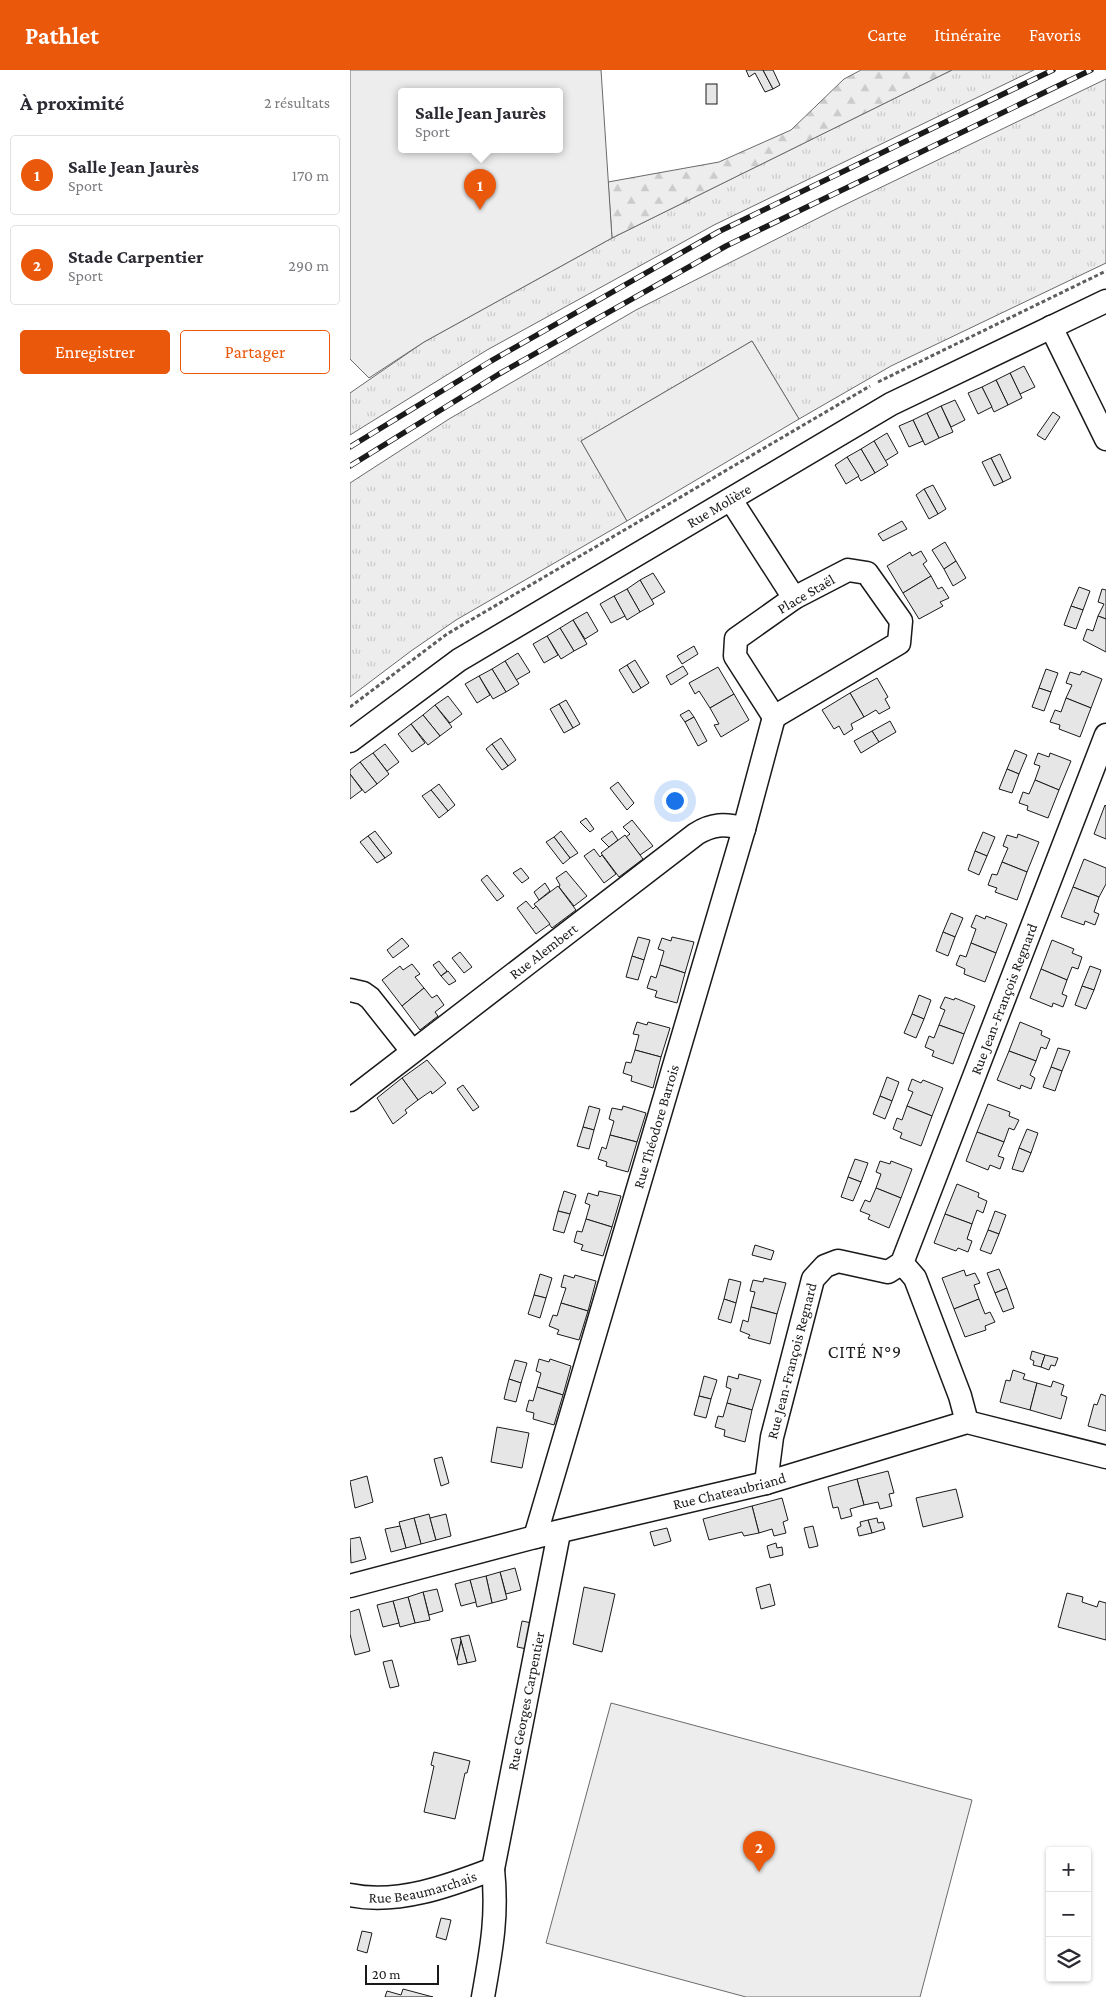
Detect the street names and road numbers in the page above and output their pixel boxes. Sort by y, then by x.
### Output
street label: Rue Molière [684,481,754,531]
street label: Place Staël [775,571,837,617]
street label: Rue Alembert [506,920,581,982]
street label: Rue Jean-François Regnard [968,921,1040,1077]
street label: Rue Théodore Barrois [630,1063,682,1190]
street label: Rue Jean-François Regnard [764,1281,820,1441]
street label: Rue Chateaubriand [671,1469,788,1513]
street label: Rue Georges Carpentier [505,1630,548,1772]
street label: Rue Beaumarchais [368,1868,479,1906]

